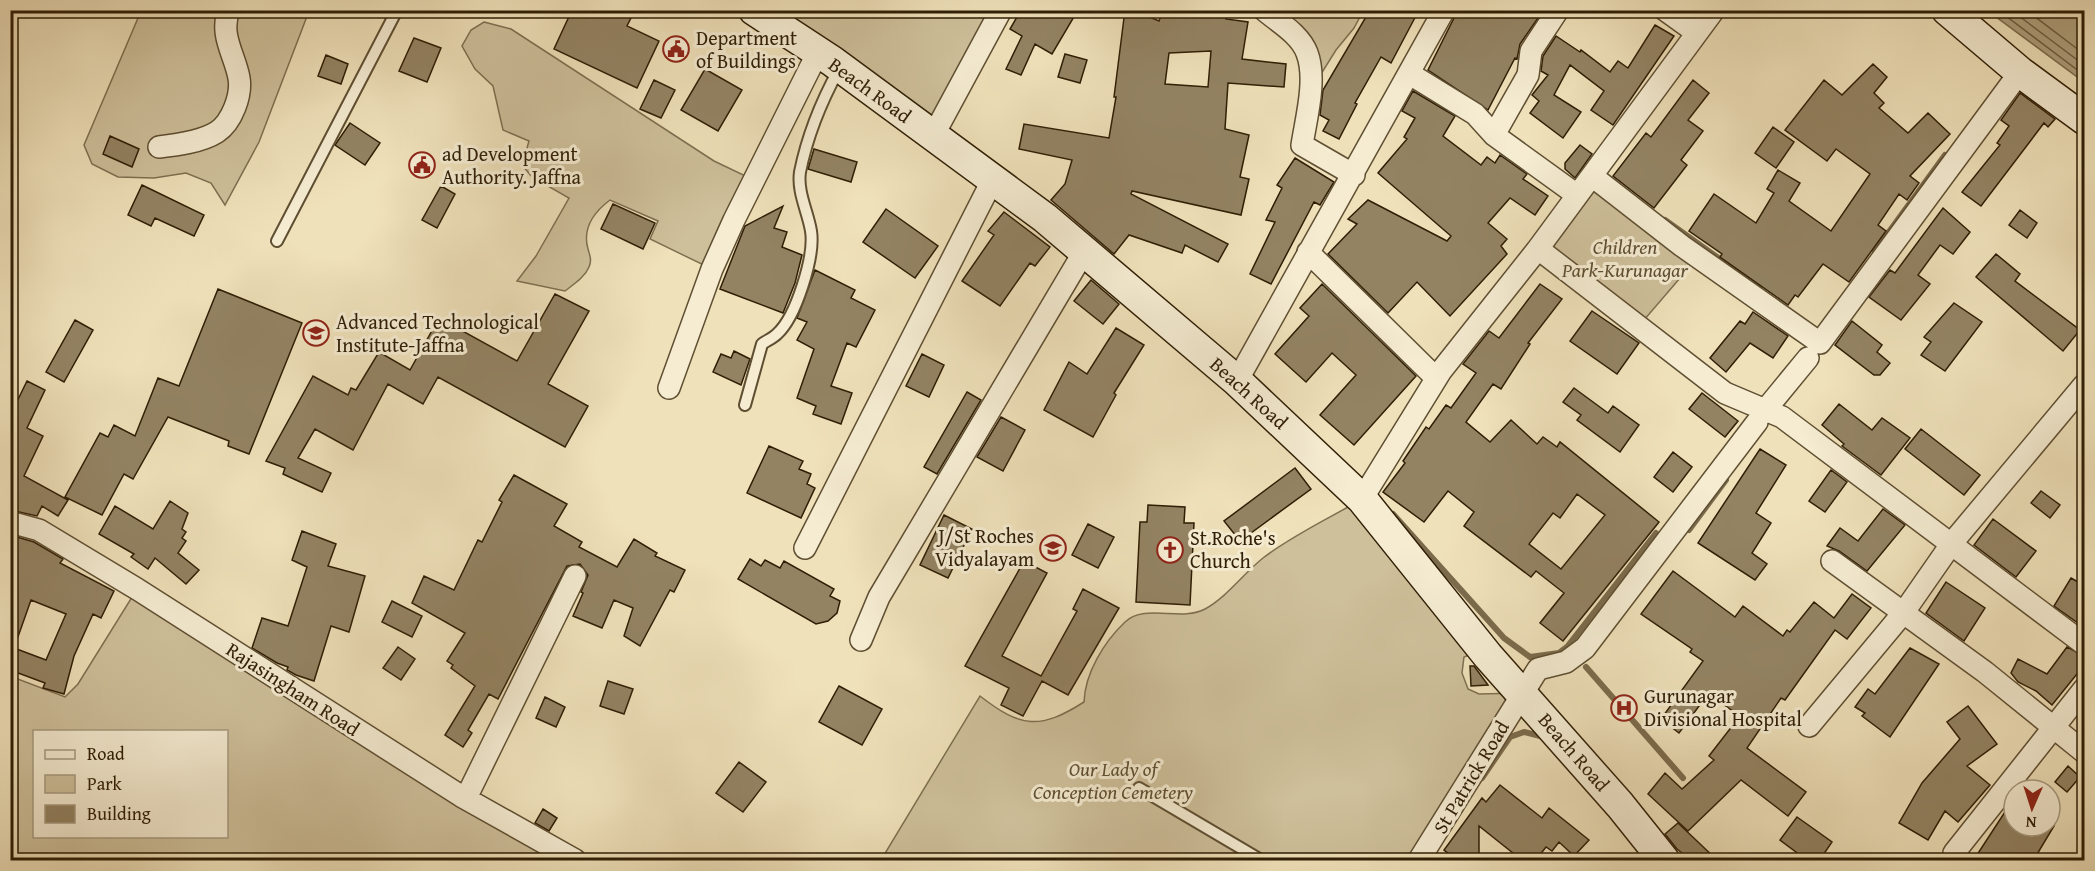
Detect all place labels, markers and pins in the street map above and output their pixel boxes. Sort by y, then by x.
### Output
place label: Department of Buildings [696,23,797,75]
public building icon: Department of Buildings [661,34,691,64]
place label: ad Development Authority. Jaffna [442,139,581,191]
public building icon: ad Development Authority. Jaffna [407,150,437,180]
place label: Advanced Technological Institute-Jaffna [336,307,539,359]
school or university icon: Advanced Technological Institute-Jaffna [301,318,331,348]
place label: J/St Roches Vidyalayam [935,521,1035,573]
place label: St.Roche's Church [1190,523,1276,575]
school or university icon: J/St Roches Vidyalayam [1038,533,1068,563]
church icon: St.Roche's Church [1155,535,1185,565]
place label: Gurunagar Divisional Hospital [1644,681,1802,733]
hospital icon: Gurunagar Divisional Hospital [1609,693,1639,723]

